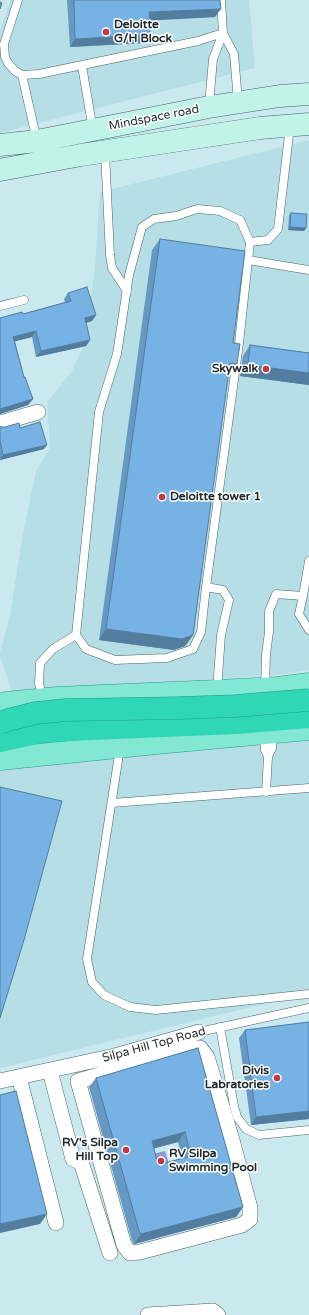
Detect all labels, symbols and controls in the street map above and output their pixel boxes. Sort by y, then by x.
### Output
place label: Deloitte G/H Block [114,18,172,46]
marker: Deloitte G/H Block [101,27,111,37]
street label: Mindspace road [108,102,200,134]
place label: Skywalk [212,362,258,376]
marker: Skywalk [261,364,271,374]
place label: Deloitte tower 1 [170,490,261,504]
marker: Deloitte tower 1 [157,492,167,502]
street label: Silpa Hill Top Road [101,1024,207,1066]
place label: Divis Labratories [205,1064,269,1092]
marker: Divis Labratories [272,1073,282,1083]
place label: RV's Silpa Hill Top [62,1136,118,1164]
marker: RV's Silpa Hill Top [121,1145,131,1155]
place label: RV Silpa Swimming Pool [169,1147,257,1175]
marker: RV Silpa Swimming Pool [156,1156,166,1166]

